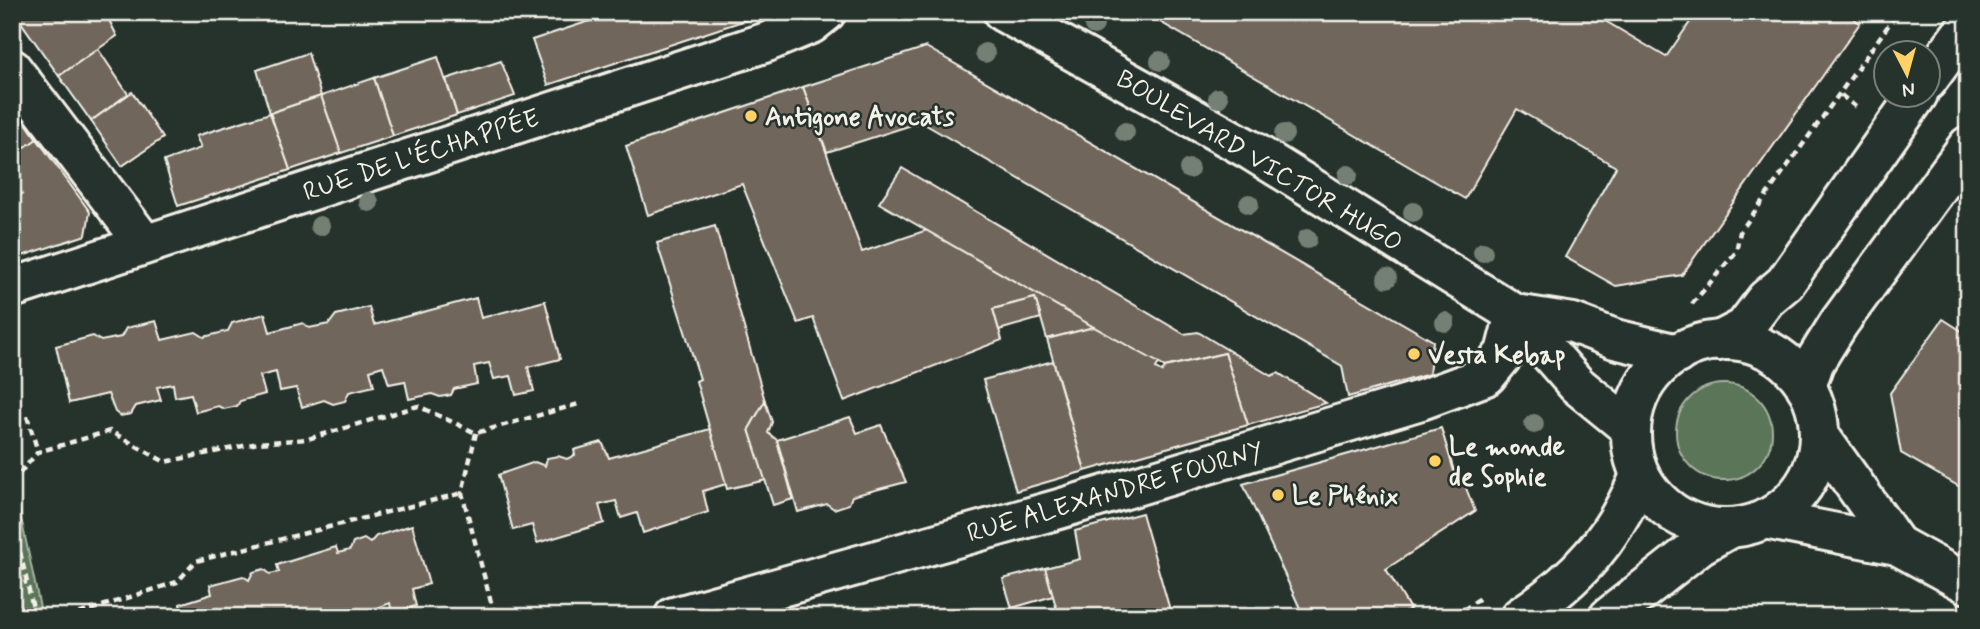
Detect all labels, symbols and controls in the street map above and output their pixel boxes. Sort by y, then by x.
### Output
north arrow [1871,38,1941,108]
street label: BOULEVARD VICTOR HUGO [1109,63,1408,261]
text: N [1901,76,1916,103]
street label: RUE DE L'ÉCHAPPÉE [299,100,544,210]
place label: Antigone Avocats [765,101,955,136]
marker: Antigone Avocats [743,108,759,124]
place label: Vesta Kebap [1428,339,1565,373]
marker: Vesta Kebap [1406,346,1422,362]
place label: Le monde de Sophie [1449,431,1565,495]
street label: RUE ALEXANDRE FOURNY [963,434,1268,552]
marker: Le monde de Sophie [1427,453,1443,469]
place label: Le Phénix [1292,480,1398,514]
marker: Le Phénix [1270,487,1286,503]

